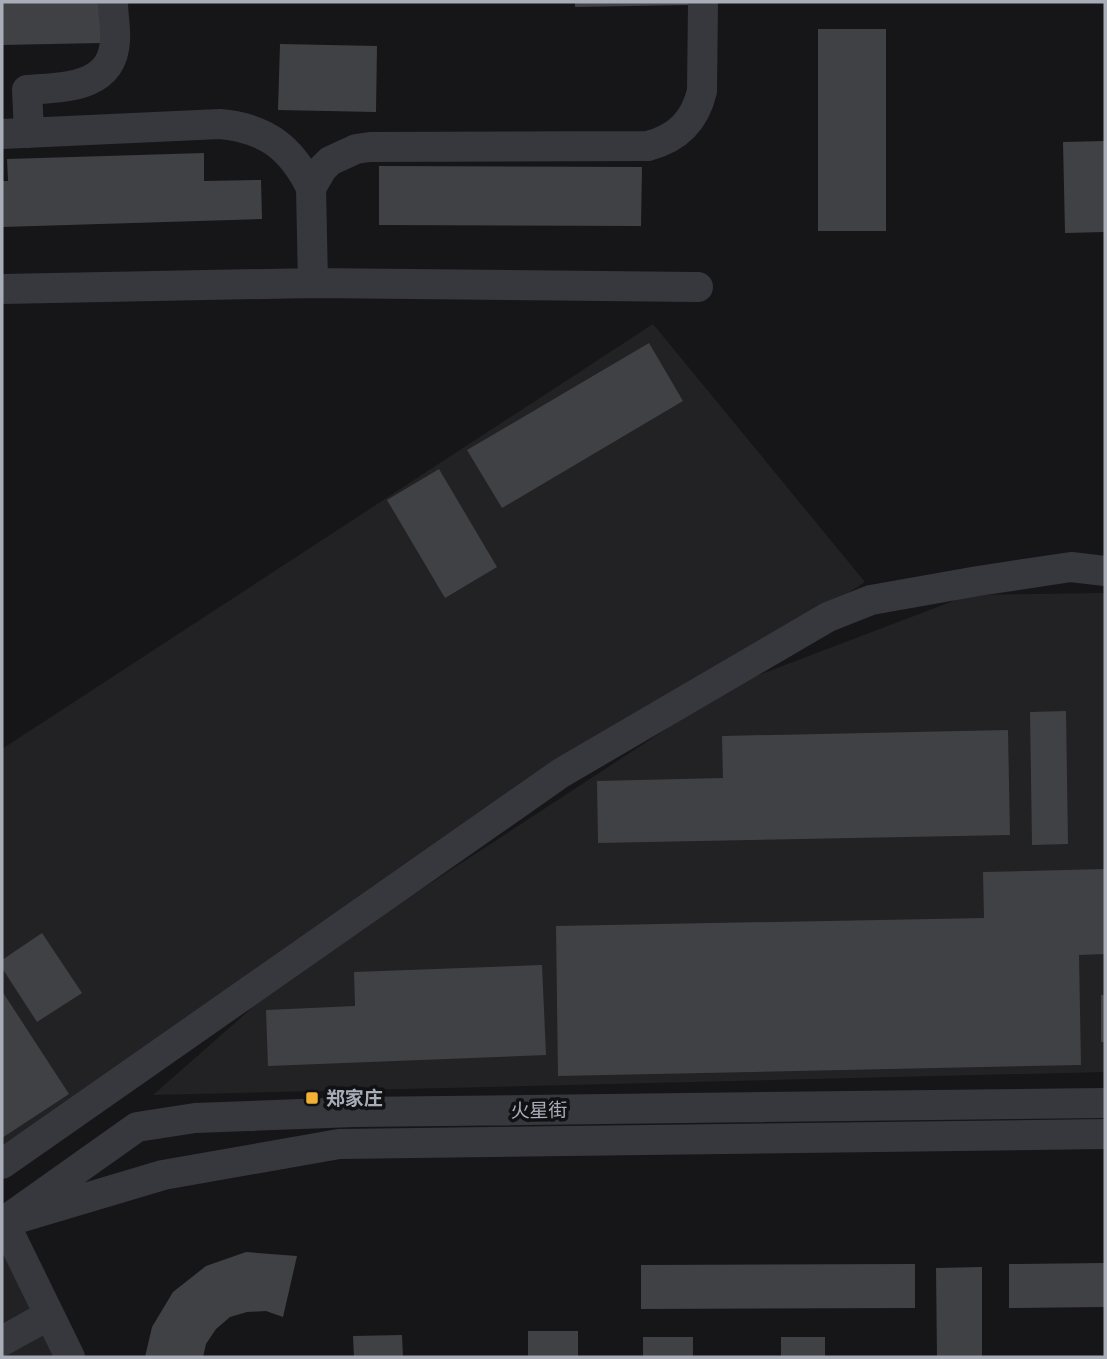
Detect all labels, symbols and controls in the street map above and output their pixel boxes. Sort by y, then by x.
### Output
place label: 郑家庄 [326,1085,383,1111]
marker: 郑家庄 [304,1090,320,1106]
street label: 火星街 [510,1097,568,1123]

